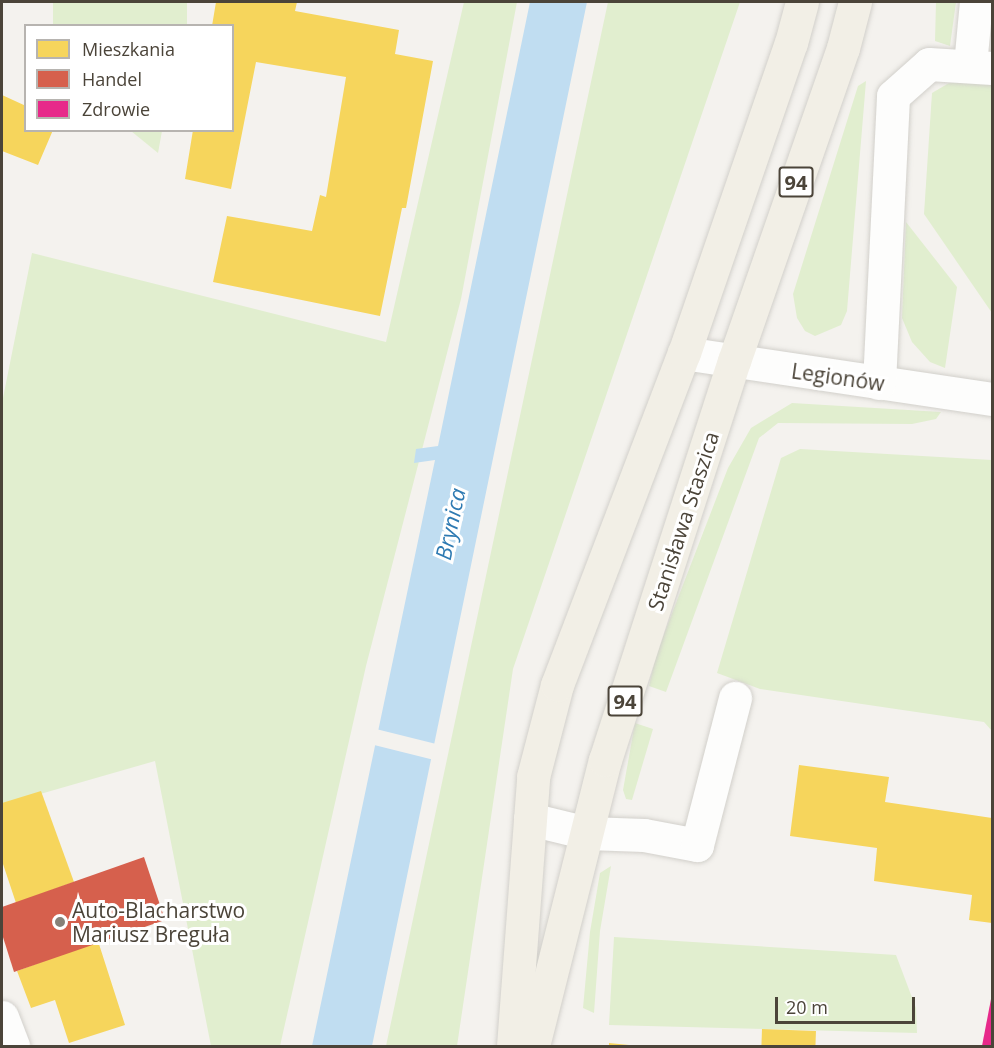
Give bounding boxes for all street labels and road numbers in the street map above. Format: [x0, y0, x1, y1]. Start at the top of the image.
road number: 94 [778, 165, 814, 199]
street label: Legionów [790, 358, 886, 396]
street label: Stanisława Staszica [642, 428, 724, 614]
road number: 94 [607, 684, 643, 718]

